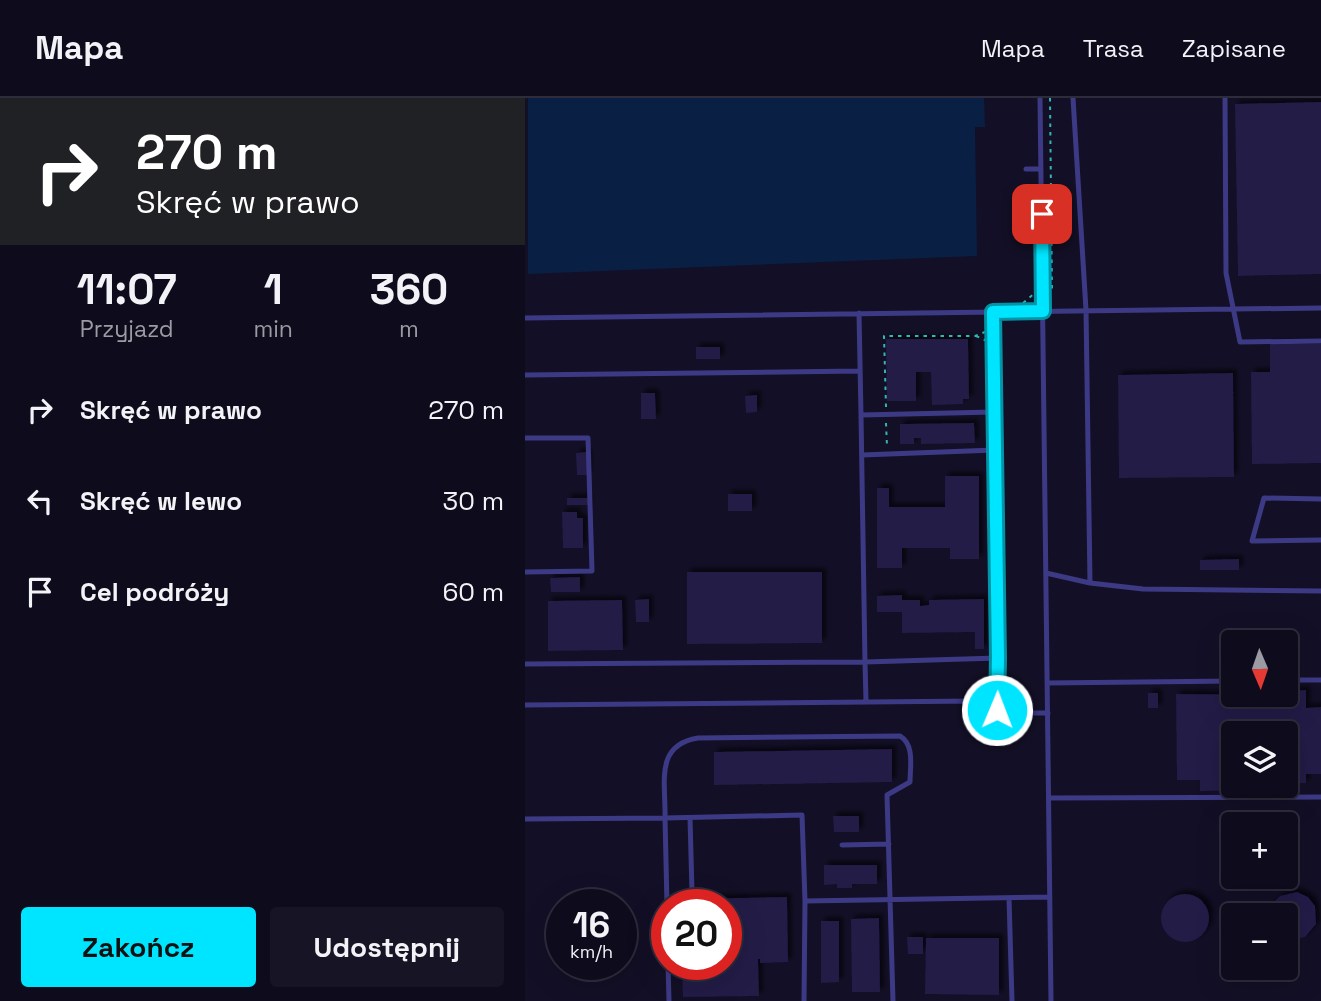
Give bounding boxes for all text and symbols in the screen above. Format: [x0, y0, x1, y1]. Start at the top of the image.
text: Mapa [35, 27, 123, 69]
text: Mapa [981, 33, 1045, 64]
text: Trasa [1083, 33, 1144, 64]
text: Zapisane [1182, 33, 1286, 64]
text: 270 m [136, 121, 278, 183]
icon: right [21, 126, 112, 217]
text: Skręć w prawo [136, 182, 360, 222]
pin [1012, 184, 1072, 244]
icon: arrive [1023, 195, 1061, 233]
text: 11:07 [77, 263, 177, 316]
text: 1 [264, 263, 283, 316]
text: 360 [370, 263, 448, 316]
text: Przyjazd [80, 314, 174, 344]
text: min [253, 314, 293, 344]
text: m [399, 314, 419, 344]
icon: right [21, 391, 59, 429]
text: Skręć w prawo [80, 393, 262, 427]
text: 270 m [428, 393, 504, 427]
icon: left [21, 482, 59, 520]
text: Skręć w lewo [80, 484, 242, 518]
text: 30 m [443, 484, 504, 518]
icon: arrive [21, 573, 59, 611]
text: Cel podróży [80, 575, 229, 609]
text: 60 m [442, 575, 504, 609]
north arrow [1221, 630, 1299, 707]
map controls [1221, 630, 1298, 980]
position arrow [960, 673, 1034, 747]
button: layers [1221, 721, 1298, 798]
button: + [1221, 812, 1298, 889]
speed limit sign: 20 [651, 889, 742, 980]
text: 16 [573, 903, 610, 947]
button: − [1221, 903, 1298, 980]
button: Zakończ [21, 907, 256, 987]
button: Udostępnij [270, 907, 504, 987]
text: km/h [570, 940, 613, 963]

